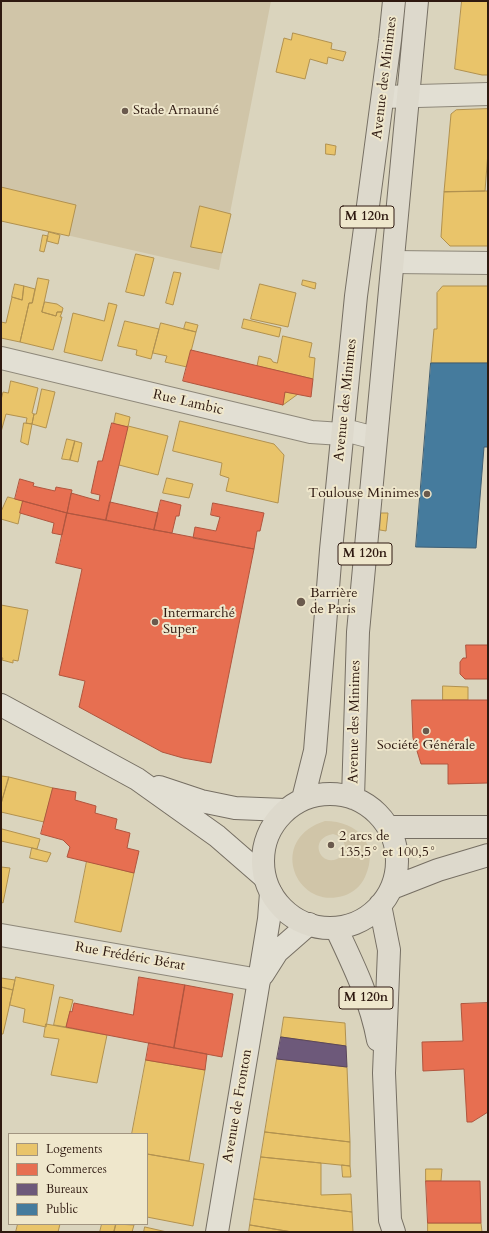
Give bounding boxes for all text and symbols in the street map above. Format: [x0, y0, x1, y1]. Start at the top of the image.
street label: Avenue des Minimes [369, 16, 401, 140]
place label: Stade Arnauné [133, 103, 219, 119]
marker: Stade Arnauné [120, 106, 130, 116]
road number: M 120n [340, 206, 394, 228]
street label: Avenue des Minimes [331, 338, 361, 462]
street label: Rue Lambic [151, 387, 225, 419]
place label: Toulouse Minimes [308, 486, 419, 502]
marker: Toulouse Minimes [422, 489, 432, 499]
road number: M 120n [338, 543, 392, 565]
place label: Barrière de Paris [310, 586, 358, 618]
marker: Barrière de Paris [295, 596, 307, 608]
place label: Intermarché Super [163, 606, 235, 638]
marker: Intermarché Super [150, 617, 160, 627]
street label: Avenue des Minimes [346, 660, 364, 784]
marker: Société Générale [421, 726, 431, 736]
place label: Société Générale [377, 738, 475, 754]
place label: 2 arcs de 135,5° et 100,5° [339, 829, 436, 862]
marker: 2 arcs de 135,5° et 100,5° [326, 840, 336, 850]
street label: Rue Frédéric Bérat [74, 939, 186, 975]
road number: M 120n [339, 987, 393, 1009]
street label: Avenue de Fronton [220, 1048, 256, 1164]
legend [8, 1133, 148, 1225]
text: Logements [46, 1141, 102, 1157]
text: Commerces [46, 1161, 107, 1177]
text: Bureaux [46, 1181, 88, 1197]
text: Public [46, 1201, 78, 1217]

